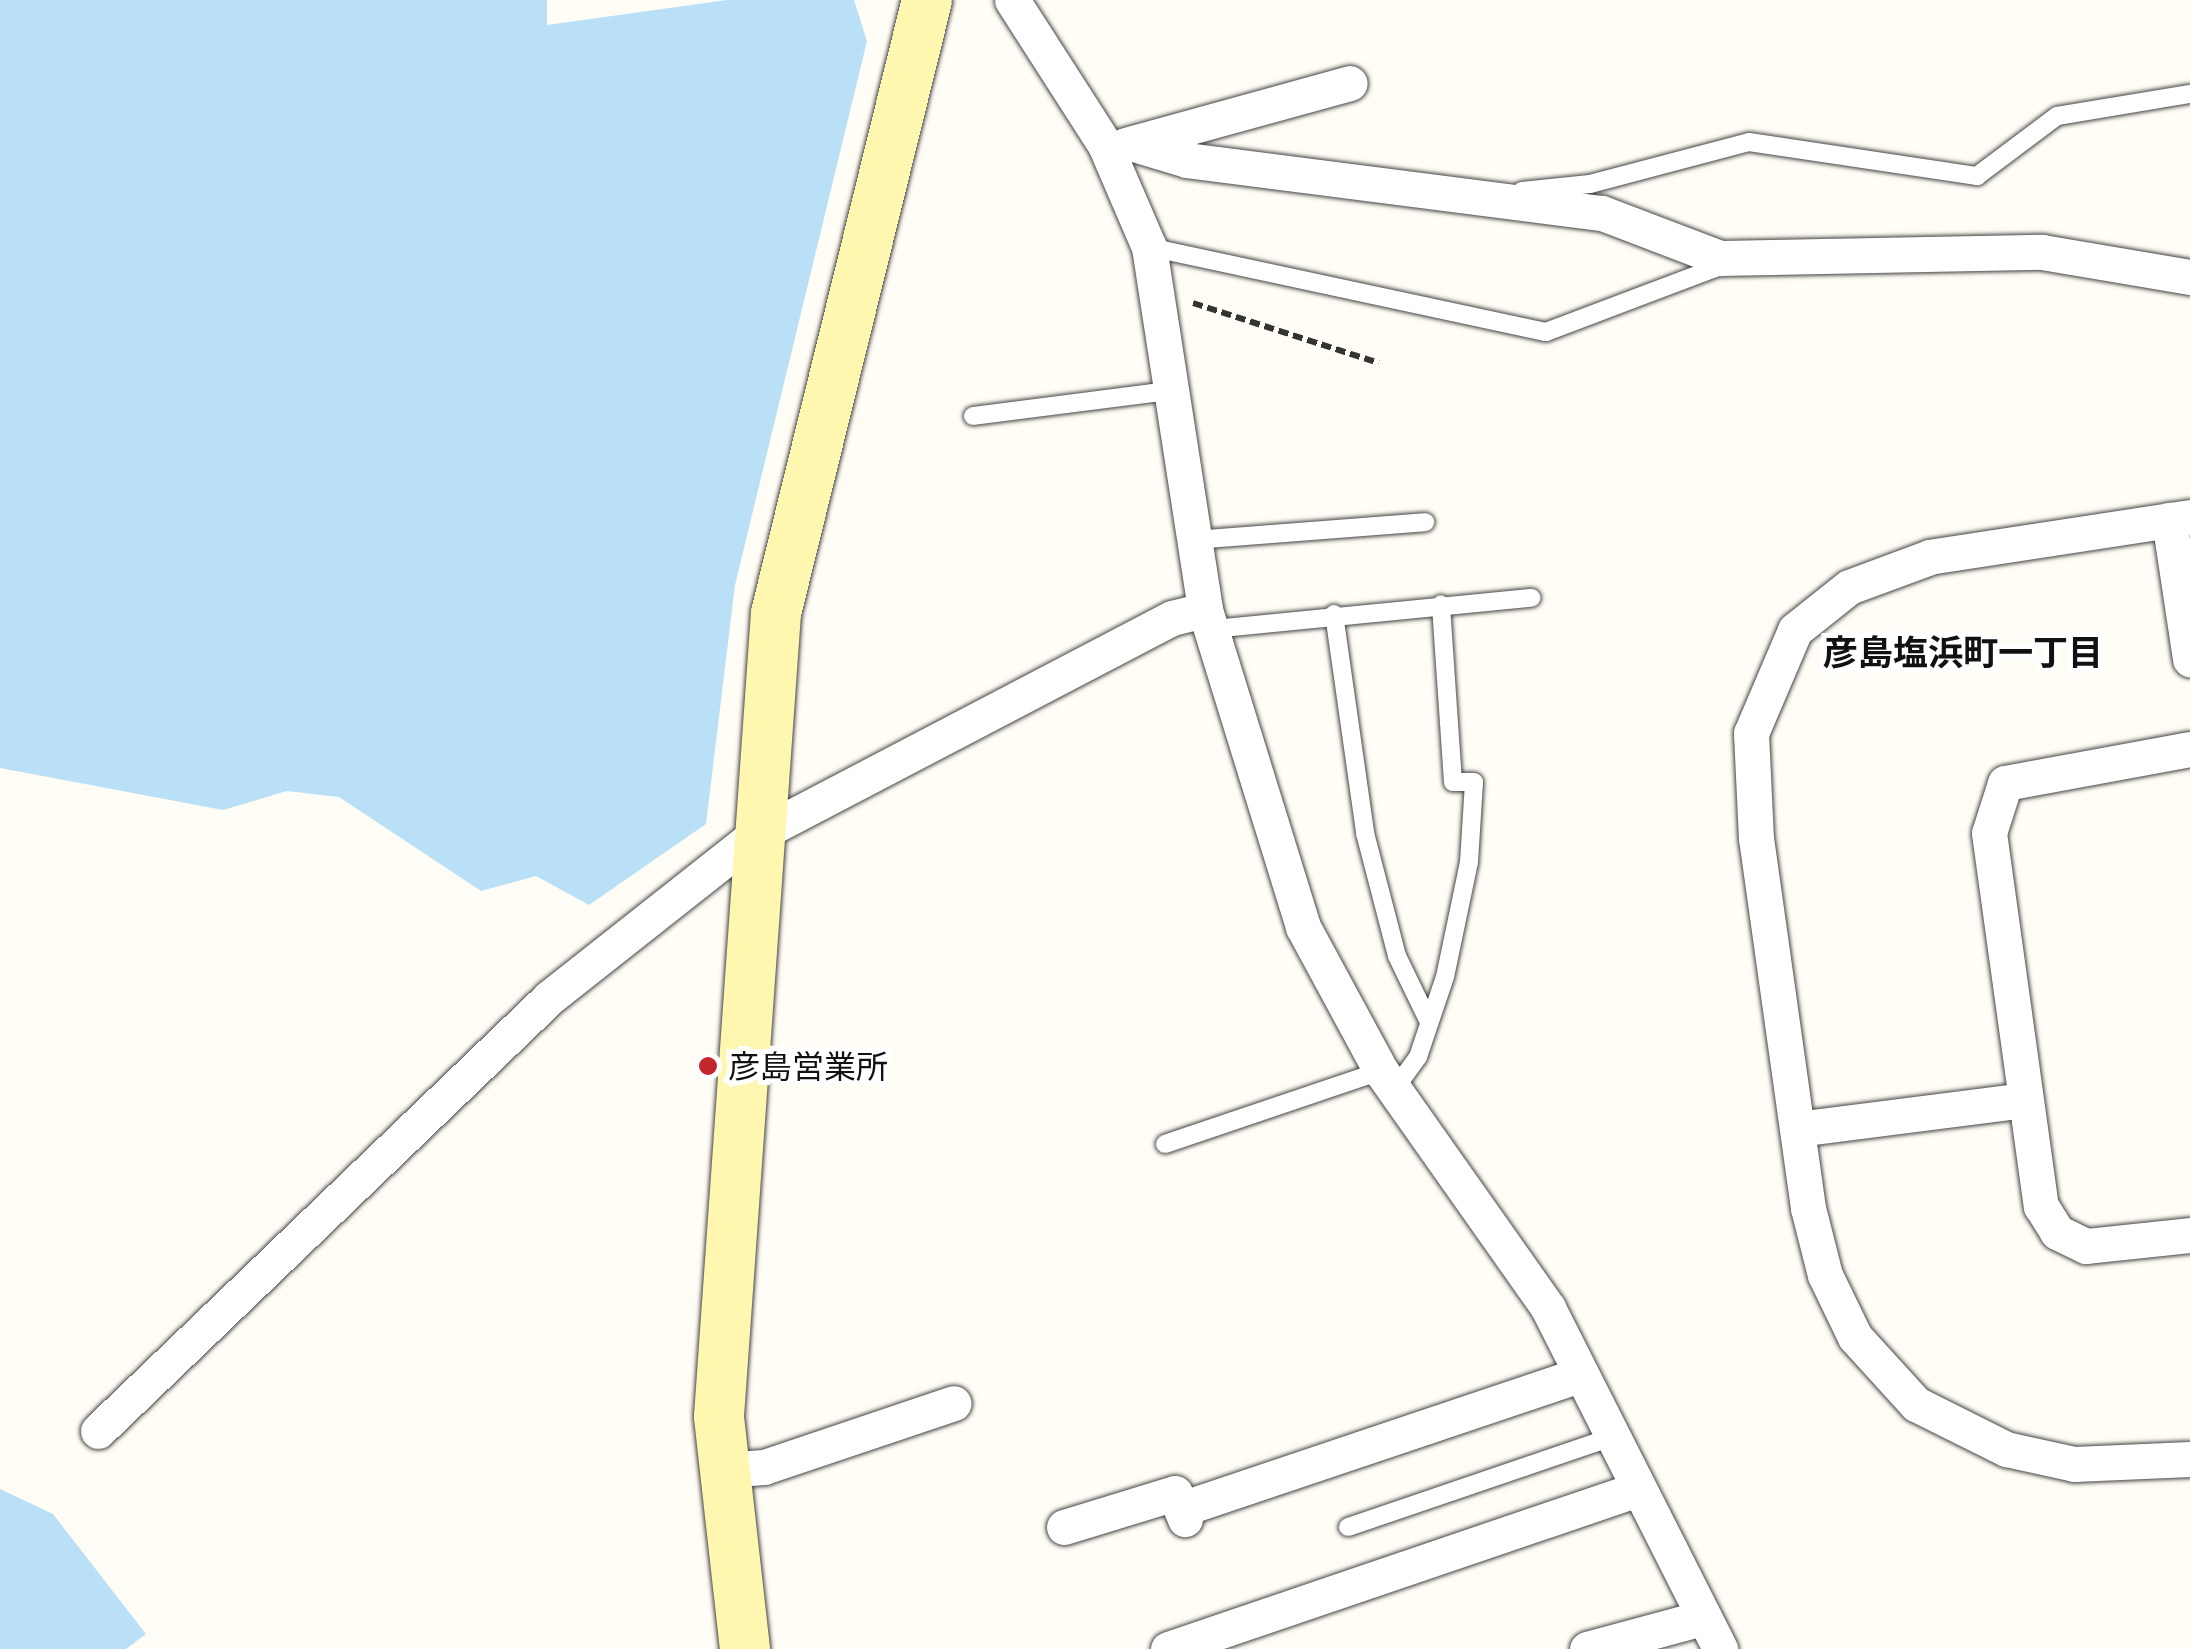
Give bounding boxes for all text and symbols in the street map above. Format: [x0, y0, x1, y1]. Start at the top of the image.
district label: 彦島塩浜町一丁目 [1823, 631, 2103, 673]
place label: 彦島営業所 [728, 1047, 888, 1085]
marker: 彦島営業所 [697, 1055, 719, 1077]

